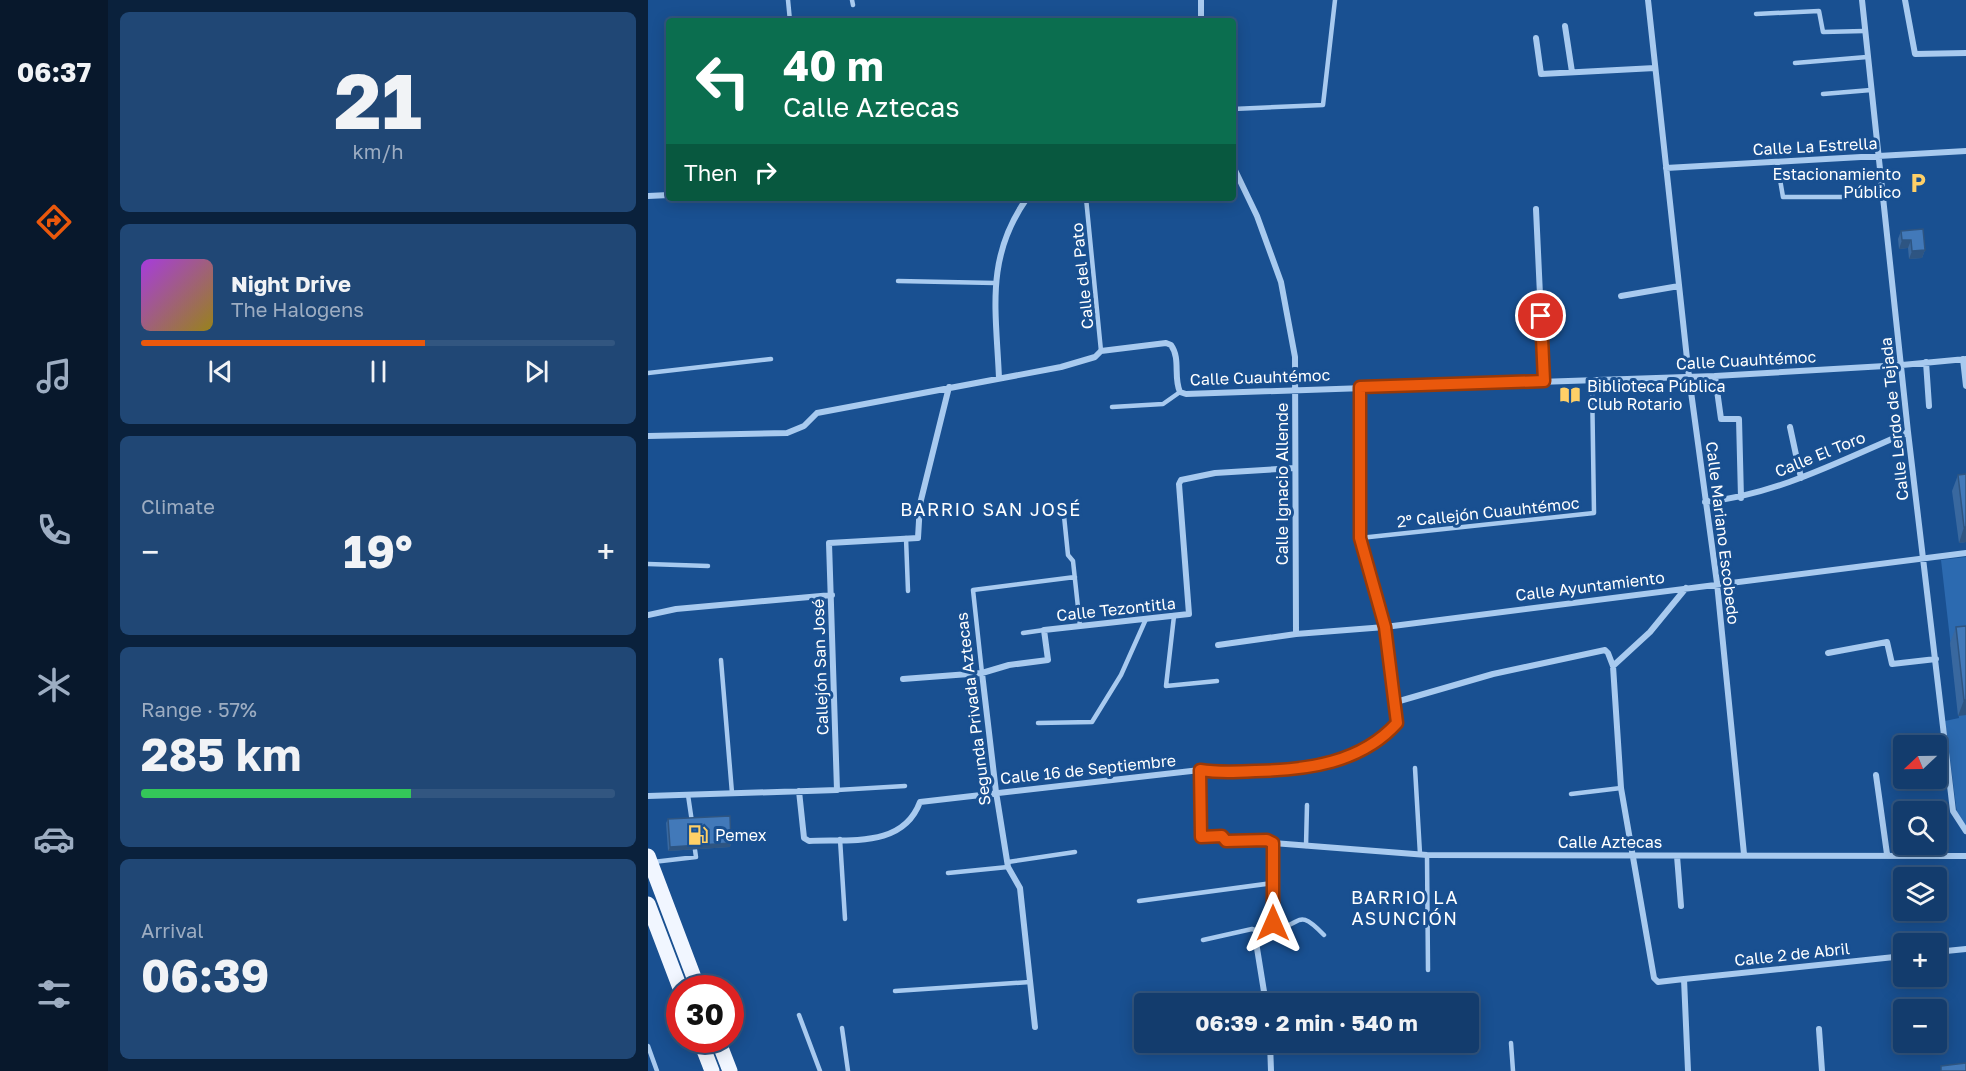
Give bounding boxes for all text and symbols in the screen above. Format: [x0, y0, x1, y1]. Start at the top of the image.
text: 40 m [783, 40, 884, 90]
icon: left [684, 42, 762, 120]
text: 21 [334, 53, 422, 146]
text: 06:37 [17, 56, 91, 88]
text: Calle Aztecas [783, 91, 959, 123]
street label: Calle La Estrella [1752, 133, 1878, 159]
text: km/h [353, 139, 403, 163]
icon: right [749, 156, 782, 189]
text: Then [684, 159, 737, 186]
place label: Estacionamiento Público [1772, 164, 1901, 202]
parking icon: Estacionamiento Público [1906, 171, 1930, 195]
icon: directions [33, 201, 75, 243]
street label: Calle del Pato [1066, 222, 1098, 330]
text: Night Drive [231, 270, 351, 297]
pin [1515, 290, 1566, 341]
text: The Halogens [231, 297, 364, 321]
icon: arrive [1524, 299, 1557, 332]
street label: Calle Lerdo de Tejada [1875, 336, 1913, 502]
street label: Calle Cuauhtémoc [1675, 346, 1817, 374]
icon: music [33, 355, 75, 397]
icon: previous [204, 355, 237, 388]
icon: pause [362, 355, 395, 388]
icon: next [520, 355, 553, 388]
street label: Calle Cuauhtémoc [1189, 365, 1331, 389]
place label: Biblioteca Pública Club Rotario [1587, 376, 1725, 414]
library icon: Biblioteca Pública Club Rotario [1558, 383, 1582, 407]
street label: Calle Ignacio Allende [1272, 403, 1292, 565]
street label: Calle El Toro [1772, 427, 1868, 481]
street label: Calle Mariano Escobedo [1702, 440, 1744, 626]
street label: 2º Callejón Cuauhtémoc [1396, 492, 1581, 532]
text: Climate [141, 494, 215, 518]
district label: BARRIO SAN JOSÉ [900, 498, 1082, 520]
icon: phone [33, 509, 75, 551]
text: 19° [343, 524, 413, 578]
text: − [141, 532, 159, 571]
text: + [597, 532, 615, 571]
street label: Calle Ayuntamiento [1514, 567, 1666, 605]
street label: Calle Tezontitla [1055, 593, 1177, 625]
street label: Callejón San José [808, 599, 832, 735]
street label: Segunda Privada Aztecas [951, 611, 995, 807]
icon: climate [33, 664, 75, 706]
text: Range · 57% [141, 697, 257, 721]
text: 285 km [141, 727, 301, 781]
north arrow [1893, 735, 1947, 789]
map controls [1893, 735, 1947, 1053]
street label: Calle 16 de Septiembre [999, 750, 1177, 788]
button: search [1893, 801, 1947, 855]
icon: car [33, 818, 75, 860]
fuel station icon: Pemex [686, 823, 710, 847]
place label: Pemex [715, 825, 767, 845]
street label: Calle Aztecas [1558, 832, 1662, 852]
button: layers [1893, 867, 1947, 921]
district label: BARRIO LA ASUNCIÓN [1351, 886, 1459, 929]
position arrow [1241, 891, 1305, 955]
text: Arrival [141, 918, 204, 942]
button: + [1893, 933, 1947, 987]
street label: Calle 2 de Abril [1733, 938, 1851, 970]
text: 06:39 [141, 948, 269, 1002]
icon: filters [33, 973, 75, 1015]
speed limit sign: 30 [666, 975, 744, 1053]
button: − [1893, 999, 1947, 1053]
text: 06:39 · 2 min · 540 m [1195, 1009, 1418, 1036]

